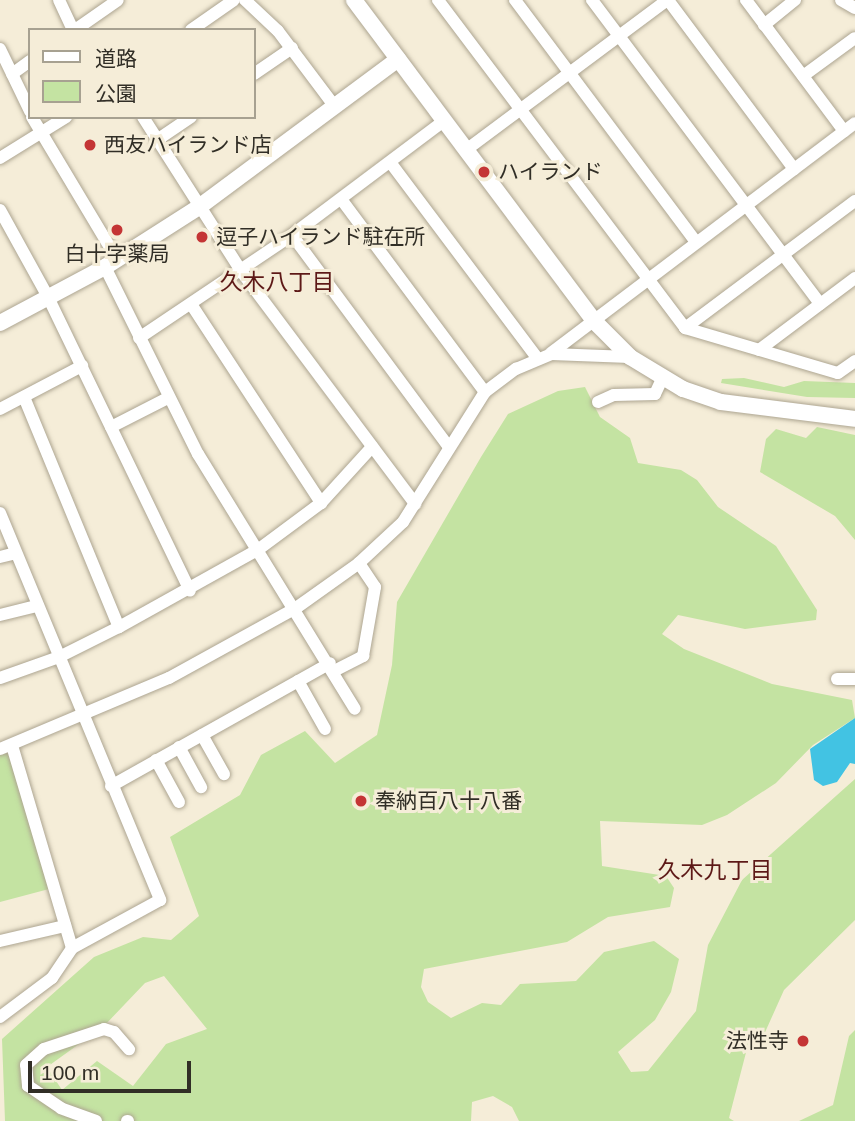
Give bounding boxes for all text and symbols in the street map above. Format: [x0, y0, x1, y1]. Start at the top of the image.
legend [28, 28, 256, 119]
text: 道路 [95, 47, 137, 70]
text: 公園 [95, 82, 137, 105]
place label: 西友ハイランド店 [104, 132, 272, 158]
marker: 西友ハイランド店 [82, 137, 98, 153]
place label: ハイランド [498, 159, 603, 185]
marker: ハイランド [476, 164, 492, 180]
marker: 白十字薬局 [109, 222, 125, 238]
place label: 逗子ハイランド駐在所 [216, 224, 426, 250]
marker: 逗子ハイランド駐在所 [194, 229, 210, 245]
place label: 白十字薬局 [65, 241, 169, 267]
district label: 久木八丁目 [220, 268, 334, 296]
place label: 奉納百八十八番 [375, 788, 522, 814]
marker: 奉納百八十八番 [353, 793, 369, 809]
district label: 久木九丁目 [658, 856, 772, 884]
place label: 法性寺 [726, 1028, 789, 1054]
marker: 法性寺 [795, 1033, 811, 1049]
scale bar [32, 1048, 194, 1092]
text: 100 m [41, 1061, 99, 1084]

